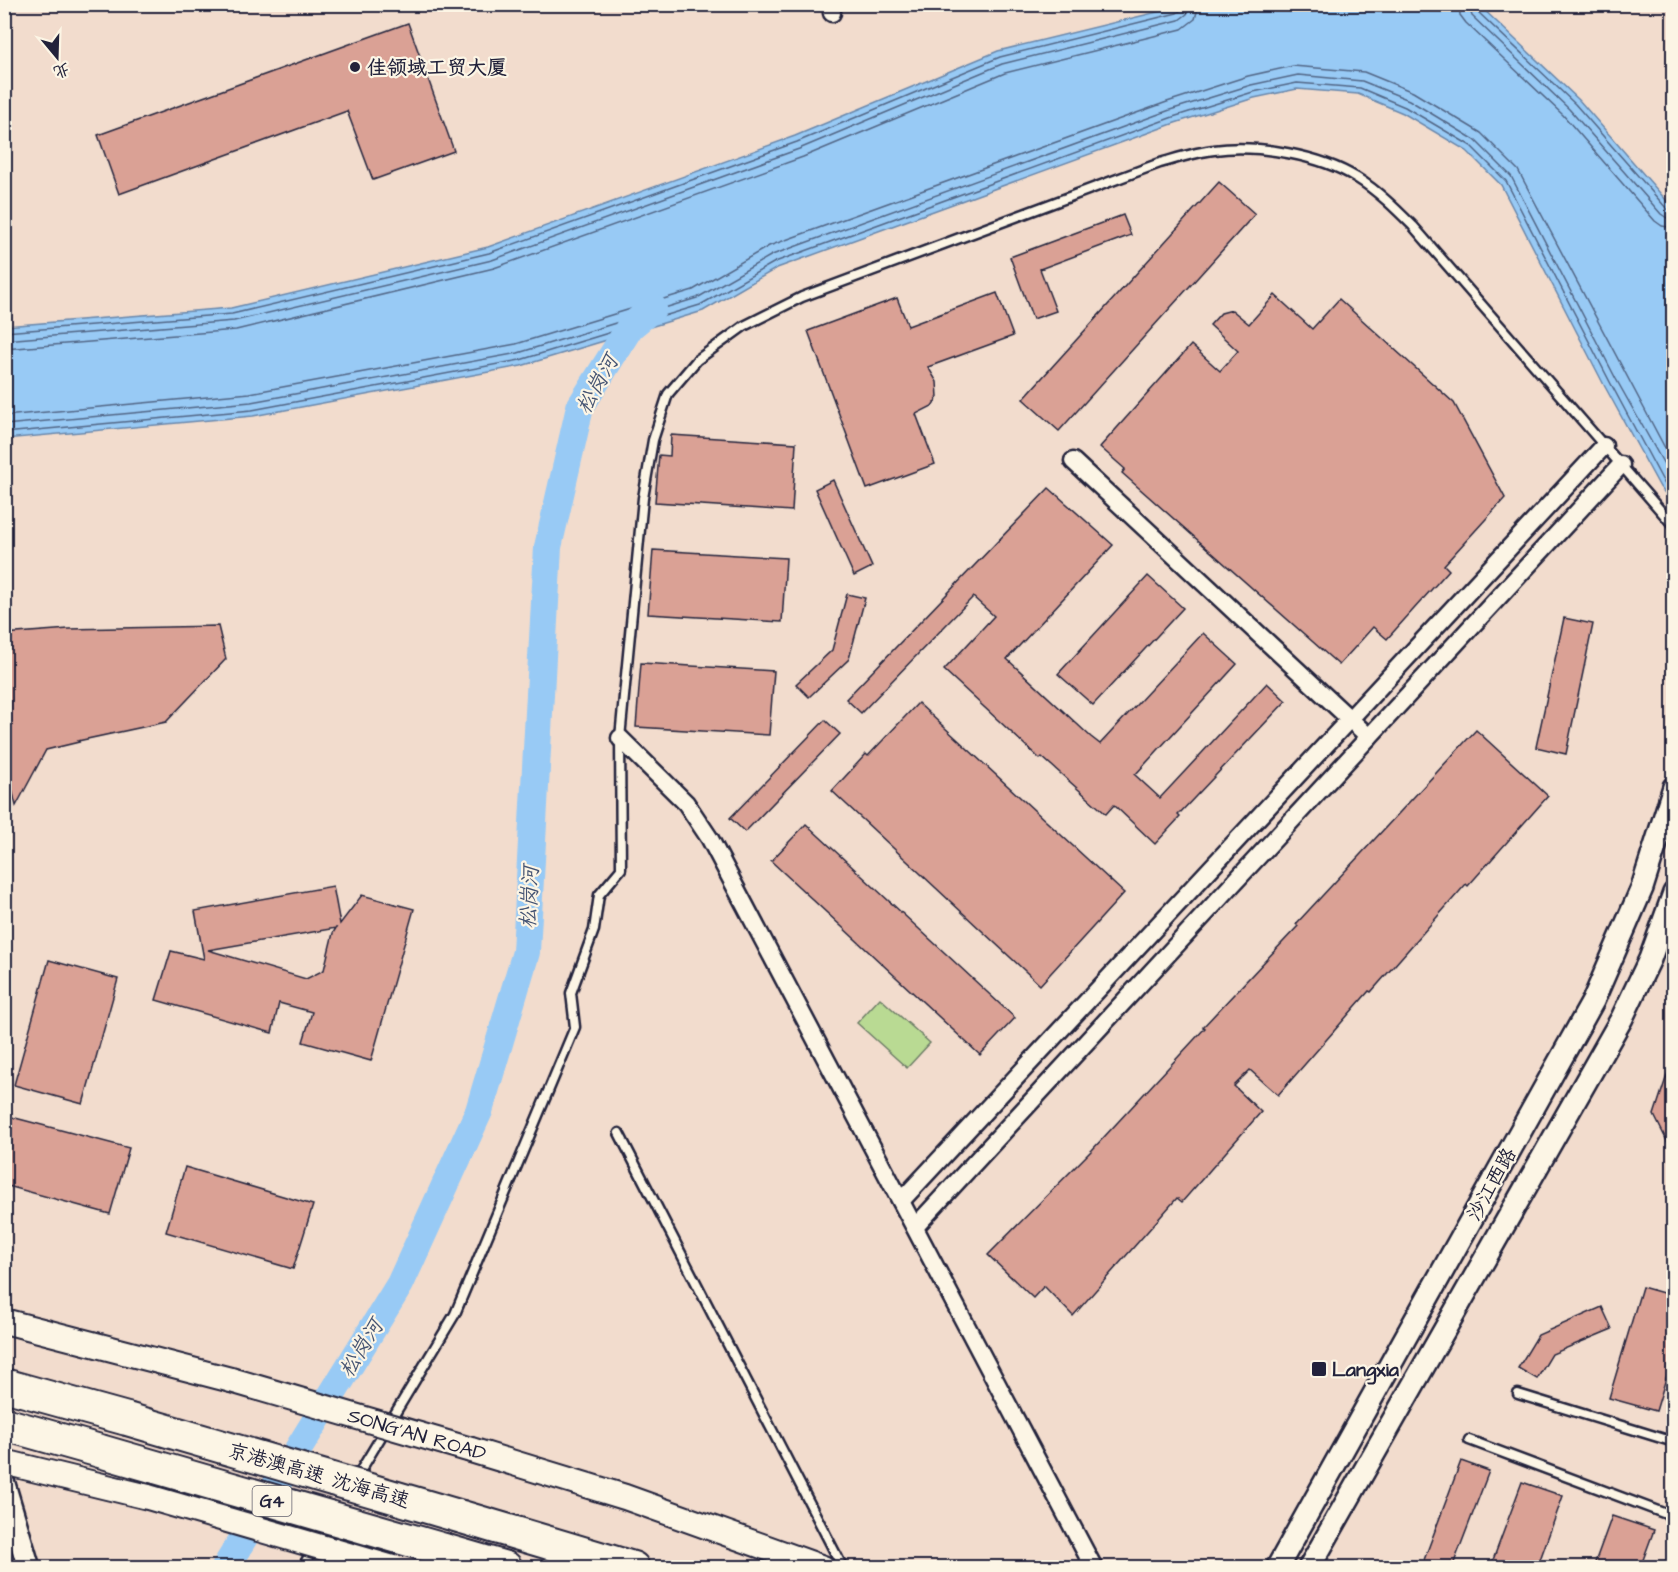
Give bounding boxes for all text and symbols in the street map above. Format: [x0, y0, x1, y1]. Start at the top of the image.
north arrow [27, 27, 87, 87]
place label: 佳领域工贸大厦 [367, 54, 507, 82]
text: 北 [50, 57, 73, 83]
marker: 佳领域工贸大厦 [348, 60, 362, 74]
water label: 松岗河 [569, 347, 627, 419]
water label: 松岗河 [513, 862, 546, 929]
street label: 沙江西路 [1460, 1142, 1524, 1226]
water label: 松岗河 [332, 1311, 392, 1383]
place label: Langxia [1332, 1356, 1400, 1385]
marker: Langxia [1310, 1360, 1328, 1378]
street label: SONG'AN ROAD [344, 1402, 489, 1468]
street label: 京港澳高速 沈海高速 [224, 1437, 413, 1515]
road number: G4 [252, 1486, 292, 1516]

